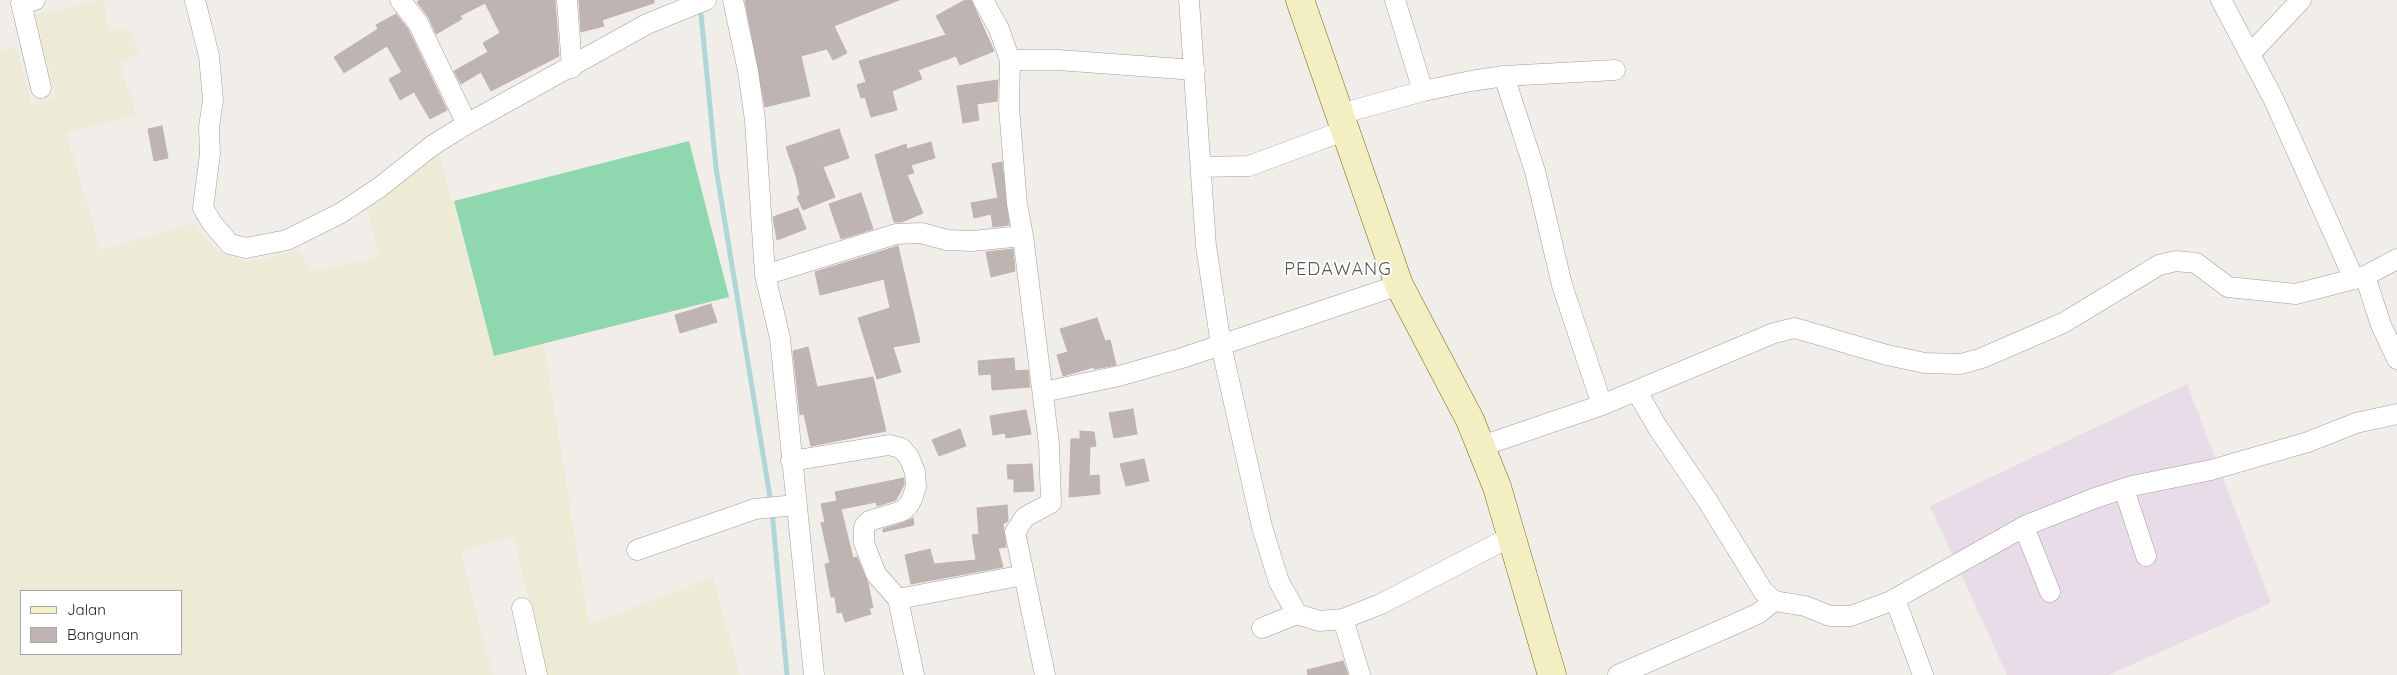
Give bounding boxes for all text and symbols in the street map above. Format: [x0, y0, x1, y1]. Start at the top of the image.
district label: PEDAWANG [1283, 259, 1393, 281]
legend [20, 590, 182, 655]
text: Jalan [67, 600, 106, 619]
text: Bangunan [67, 625, 139, 644]

